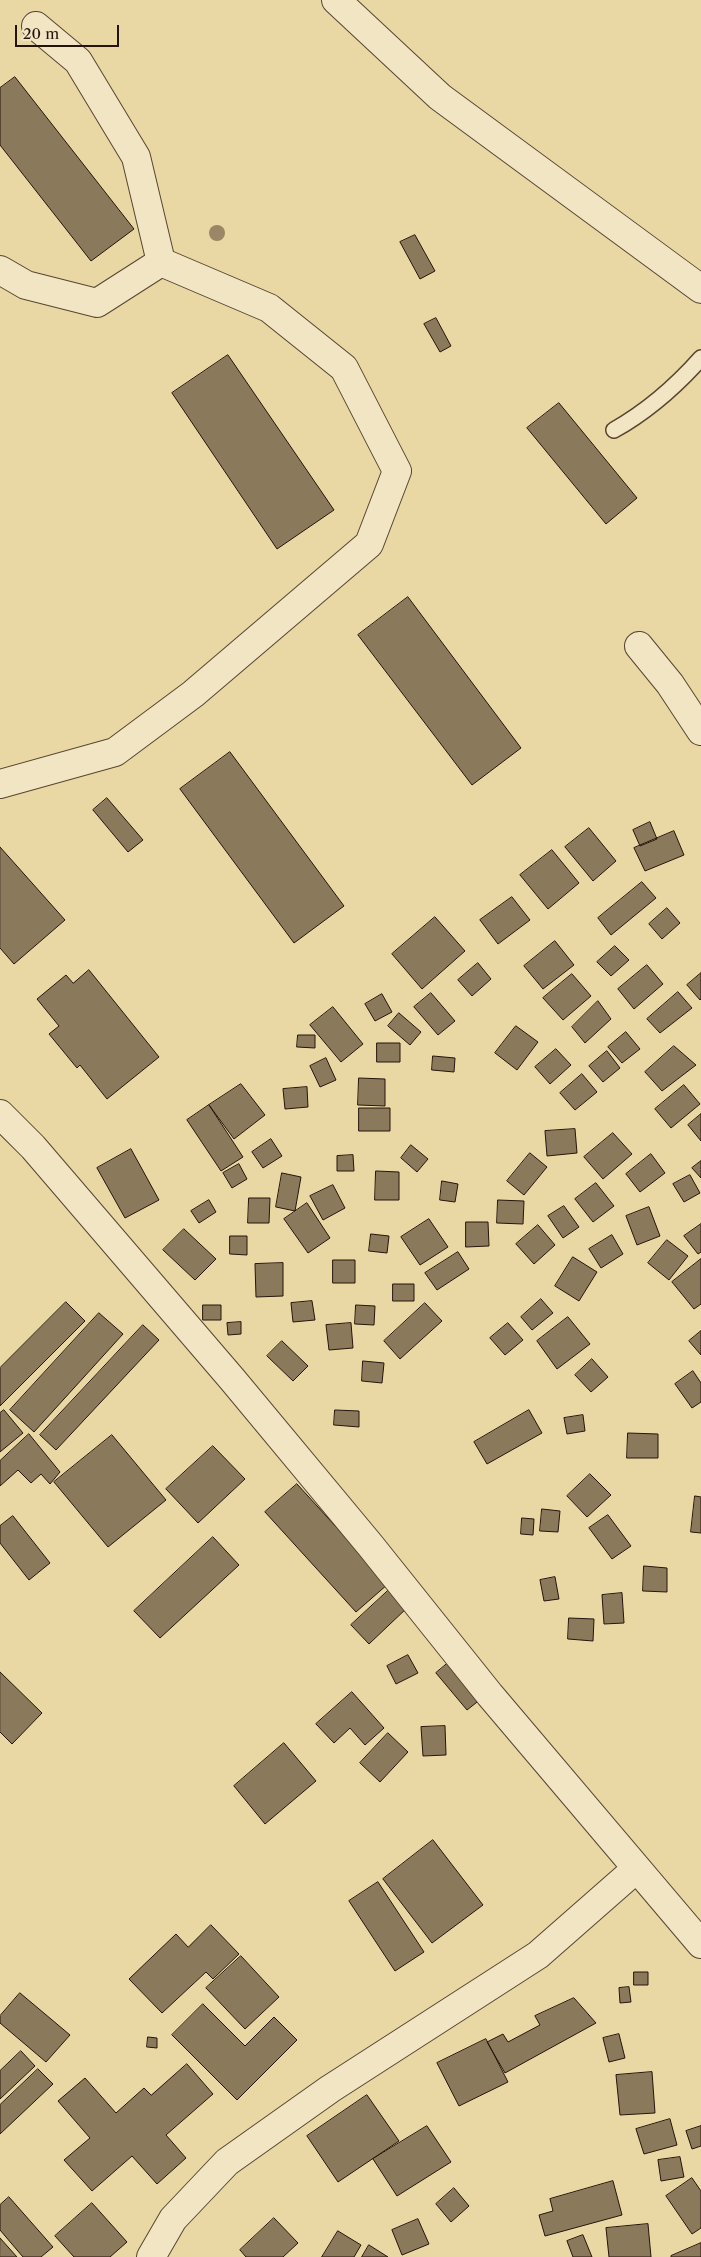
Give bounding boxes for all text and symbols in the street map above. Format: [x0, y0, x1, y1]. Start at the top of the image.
scale bar [18, 15, 121, 47]
text: 20 m [23, 24, 59, 43]

